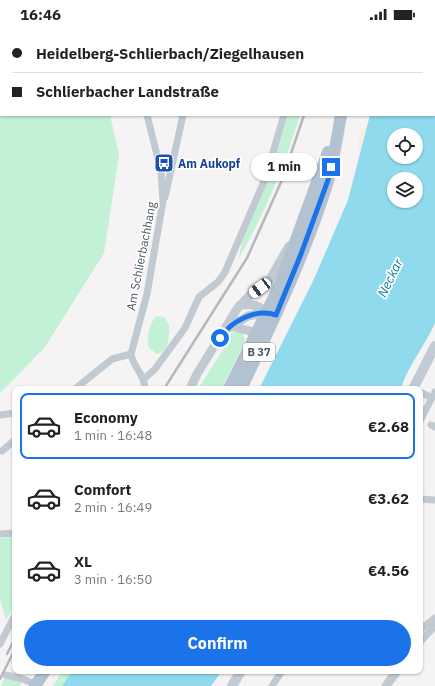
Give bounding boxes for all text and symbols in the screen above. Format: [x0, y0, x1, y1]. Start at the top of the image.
text: 16:46 [20, 5, 61, 24]
text: Heidelberg-Schlierbach/Ziegelhausen [36, 44, 304, 63]
text: Schlierbacher Landstraße [36, 82, 219, 101]
map controls [387, 128, 423, 208]
button: locate [387, 128, 423, 164]
bus stop icon: Am Aukopf [153, 152, 175, 174]
callout: 1 min [251, 153, 317, 181]
place label: Am Aukopf [178, 156, 241, 171]
text: 1 min [267, 158, 301, 175]
route end [322, 158, 340, 176]
button: layers [387, 172, 423, 208]
street label: Am Schlierbachhang [123, 200, 159, 312]
water label: Neckar [373, 255, 407, 300]
car [247, 276, 273, 300]
route start [211, 329, 229, 347]
road number: B 37 [243, 343, 275, 361]
icon: car [26, 408, 62, 444]
text: Economy [74, 408, 138, 427]
text: €2.68 [368, 417, 409, 436]
text: 1 min · 16:48 [74, 427, 152, 444]
icon: car [26, 480, 62, 516]
text: Comfort [74, 480, 131, 499]
text: €3.62 [368, 489, 409, 508]
text: 2 min · 16:49 [74, 499, 152, 516]
icon: car [26, 552, 62, 588]
text: XL [74, 552, 92, 571]
text: €4.56 [368, 561, 409, 580]
text: 3 min · 16:50 [74, 571, 152, 588]
button: Confirm [24, 620, 411, 666]

